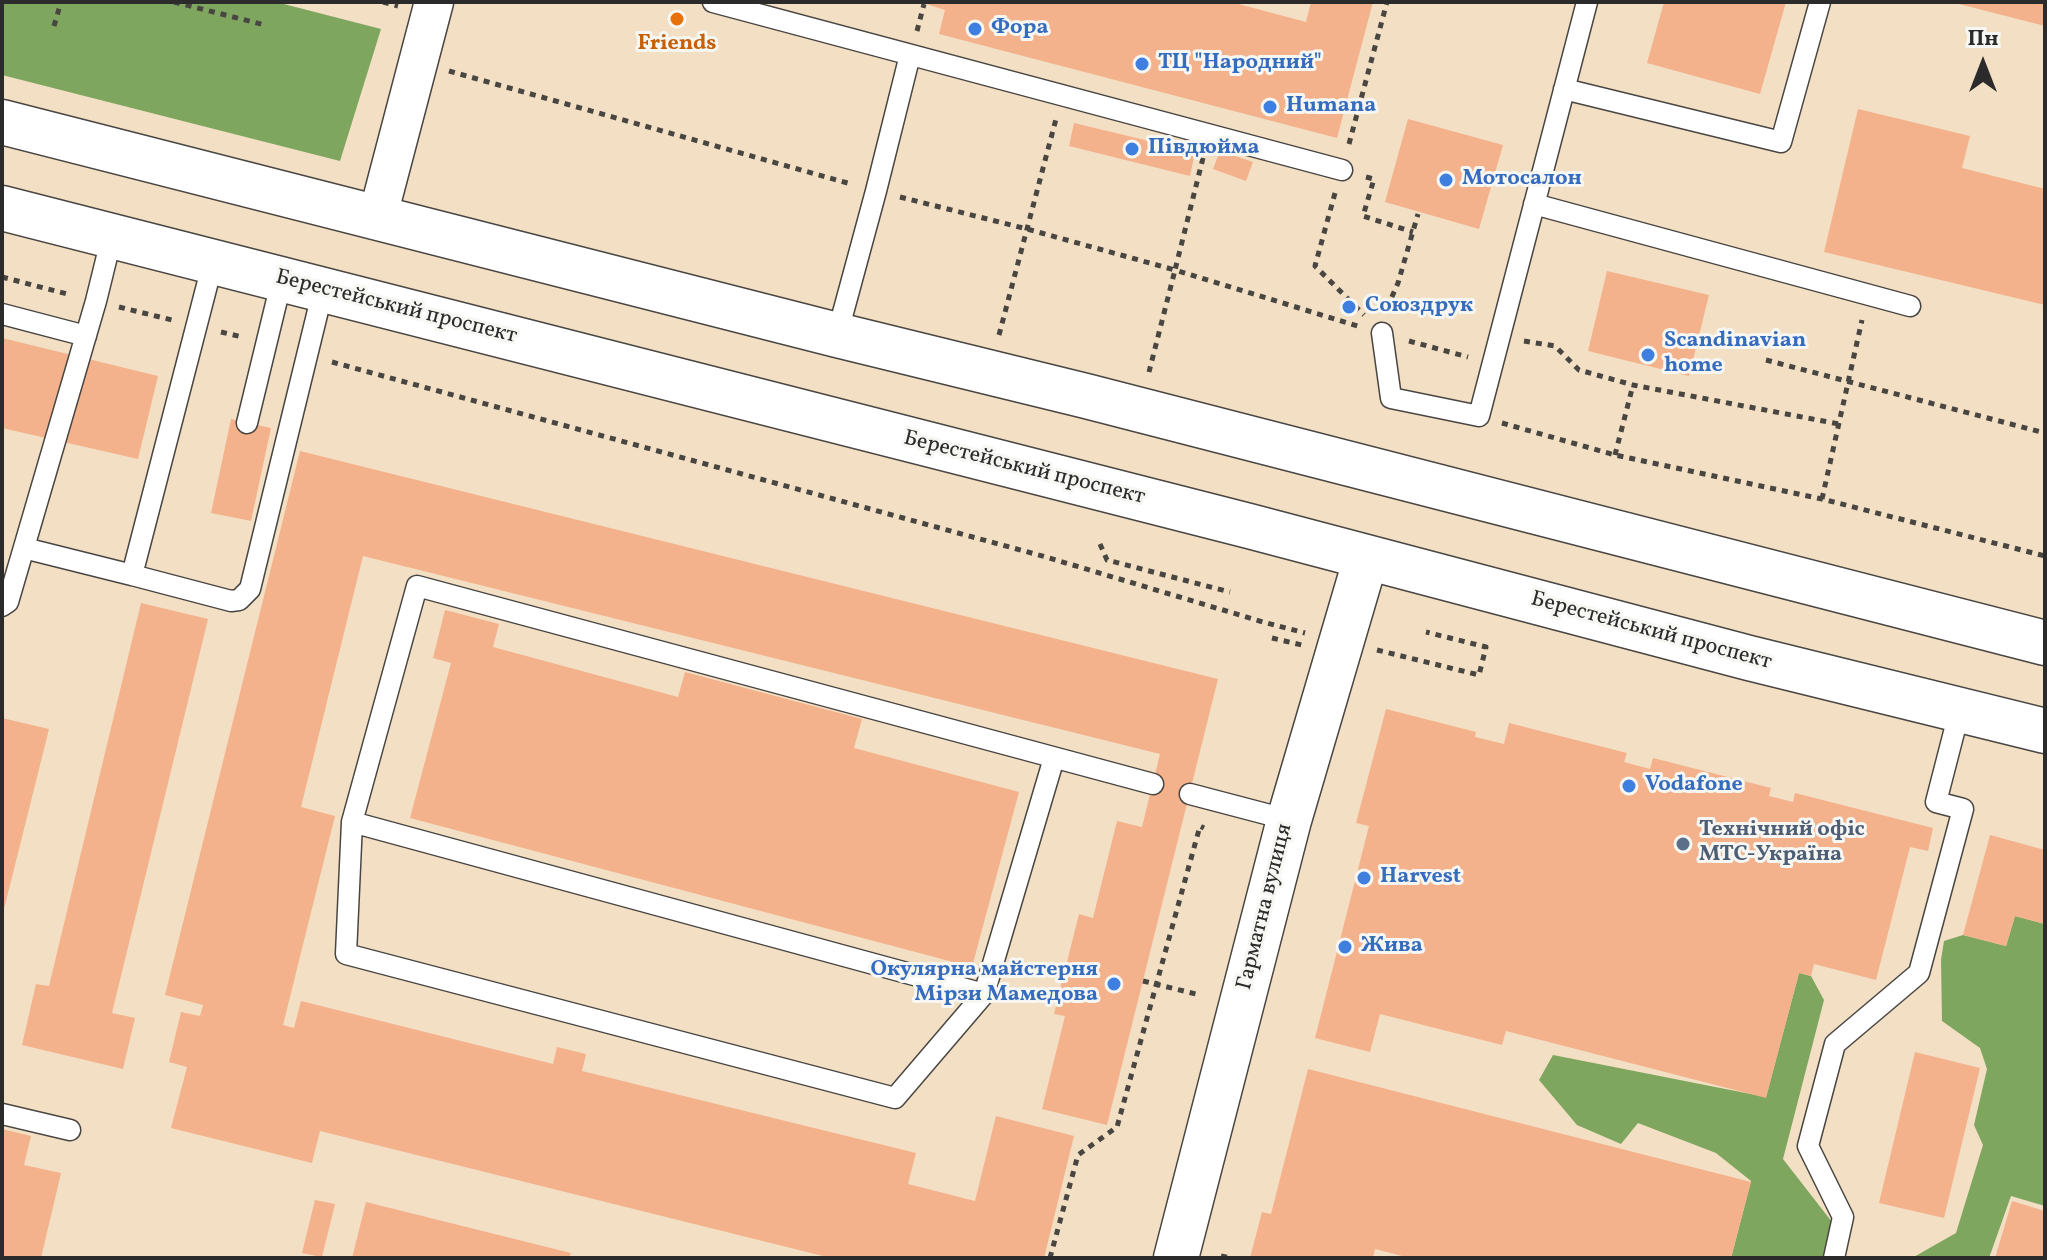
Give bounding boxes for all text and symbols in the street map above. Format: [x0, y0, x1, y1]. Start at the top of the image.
marker: Friends [668, 10, 686, 28]
place label: Фора [991, 16, 1048, 42]
marker: Фора [966, 20, 984, 38]
north arrow [1943, 24, 2023, 104]
text: Пн [1967, 24, 1999, 55]
place label: Friends [638, 32, 716, 58]
place label: ТЦ "Народний" [1158, 51, 1322, 77]
marker: ТЦ "Народний" [1133, 55, 1151, 73]
place label: Humana [1286, 94, 1376, 120]
marker: Humana [1261, 98, 1279, 116]
place label: Півдюйма [1148, 136, 1260, 162]
marker: Півдюйма [1123, 140, 1141, 158]
place label: Мотосалон [1462, 167, 1582, 193]
marker: Мотосалон [1437, 171, 1455, 189]
street label: Берестейський проспект [272, 265, 520, 351]
place label: Союздрук [1365, 294, 1473, 320]
marker: Союздрук [1340, 298, 1358, 316]
place label: Scandinavian home [1664, 329, 1806, 380]
marker: Scandinavian home [1639, 346, 1657, 364]
street label: Берестейський проспект [900, 426, 1148, 512]
street label: Берестейський проспект [1528, 587, 1774, 677]
place label: Vodafone [1645, 773, 1743, 799]
marker: Vodafone [1620, 777, 1638, 795]
place label: Технічний офіс МТС-Україна [1699, 818, 1865, 870]
street label: Гарматна вулиця [1233, 821, 1299, 993]
marker: Технічний офіс МТС-Україна [1674, 835, 1692, 853]
place label: Harvest [1380, 865, 1461, 891]
marker: Harvest [1355, 869, 1373, 887]
place label: Жива [1361, 934, 1423, 960]
marker: Жива [1336, 938, 1354, 956]
place label: Окулярна майстерня Мірзи Мамедова [871, 958, 1098, 1010]
marker: Окулярна майстерня Мірзи Мамедова [1105, 975, 1123, 993]

